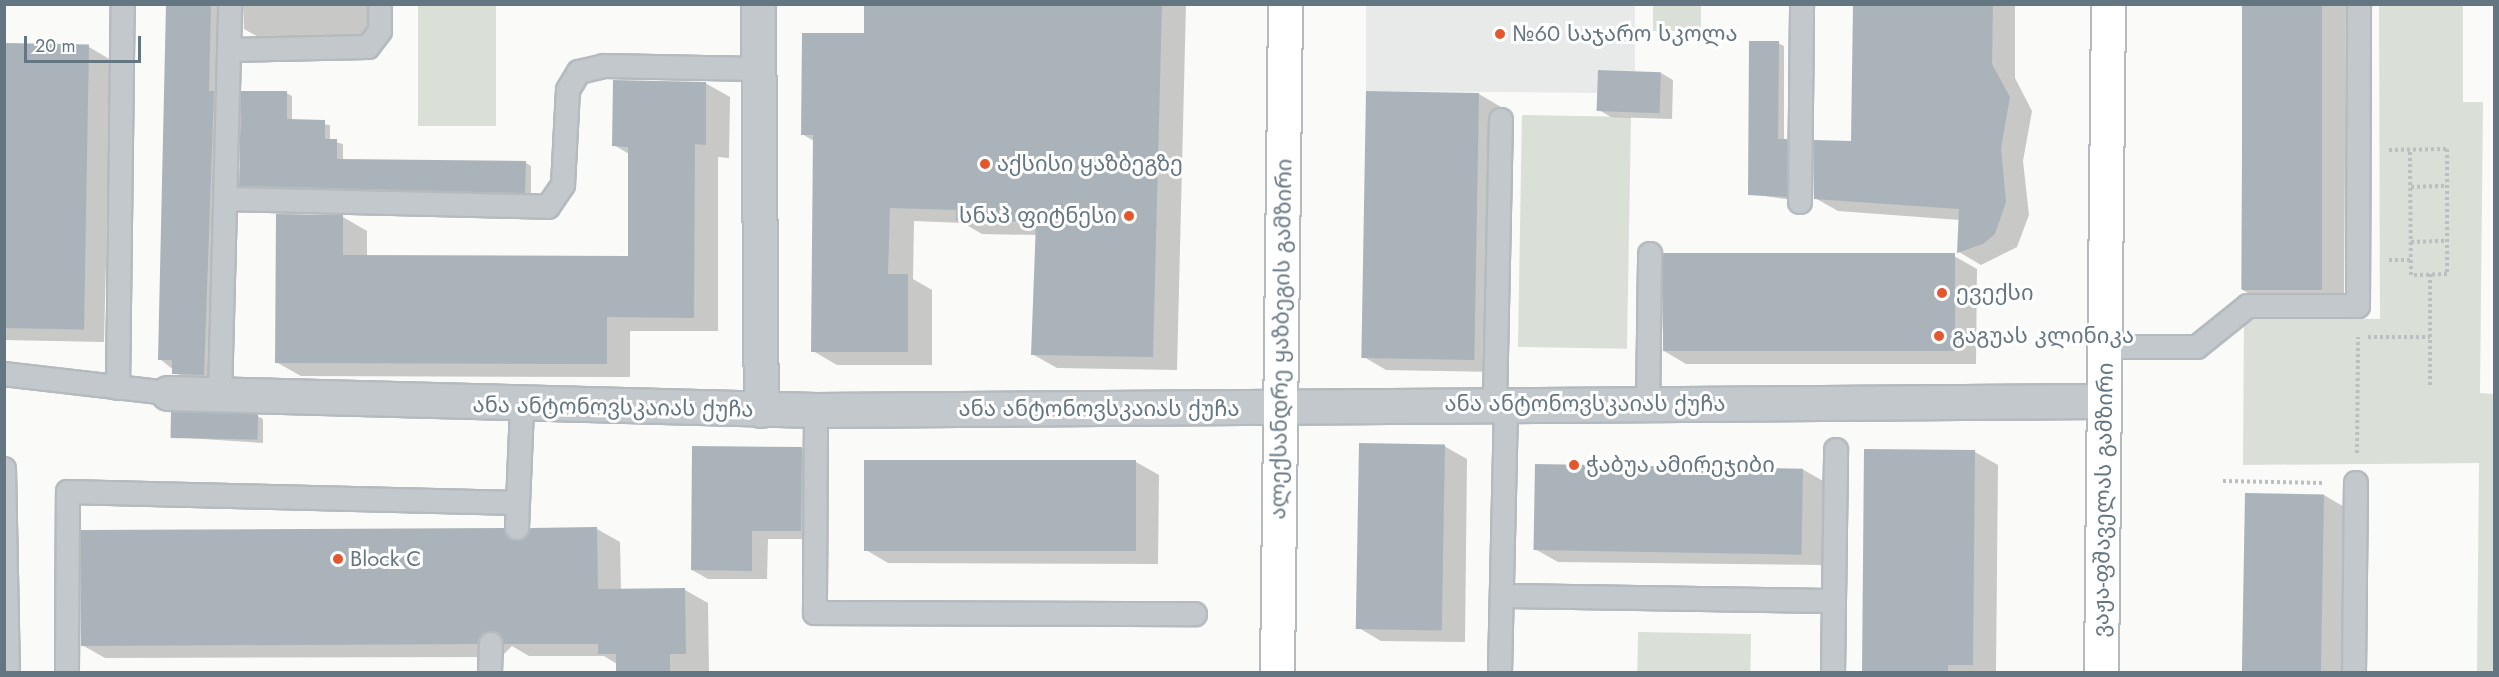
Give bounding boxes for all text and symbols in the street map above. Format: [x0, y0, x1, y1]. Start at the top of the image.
place label: №60 საჯარო სკოლა [1512, 21, 1738, 47]
scale bar [27, 24, 144, 62]
marker: №60 საჯარო სკოლა [1493, 27, 1507, 41]
text: 20 m [35, 33, 75, 59]
place label: აქსისი ყაზბეგზე [997, 151, 1183, 177]
marker: აქსისი ყაზბეგზე [978, 157, 992, 171]
street label: ალექსანდრე ყაზბეგის გამზირი [1265, 158, 1297, 520]
place label: სნაპ ფიტნესი [959, 203, 1117, 229]
marker: სნაპ ფიტნესი [1122, 209, 1136, 223]
place label: ევექსი [1956, 280, 2034, 306]
marker: ევექსი [1933, 284, 1951, 302]
place label: გაგუას კლინიკა [1952, 323, 2134, 349]
marker: გაგუას კლინიკა [1930, 327, 1948, 345]
street label: ვაჟა-ფშაველას გამზირი [2087, 362, 2119, 638]
street label: ანა ანტონოვსკაიას ქუჩა [472, 391, 754, 423]
street label: ანა ანტონოვსკაიას ქუჩა [1444, 391, 1726, 417]
street label: ანა ანტონოვსკაიას ქუჩა [958, 396, 1240, 422]
place label: ჭაბუა ამირეჯიბი [1586, 452, 1775, 478]
marker: ჭაბუა ამირეჯიბი [1567, 458, 1581, 472]
place label: Block C [350, 546, 421, 572]
marker: Block C [331, 552, 345, 566]

